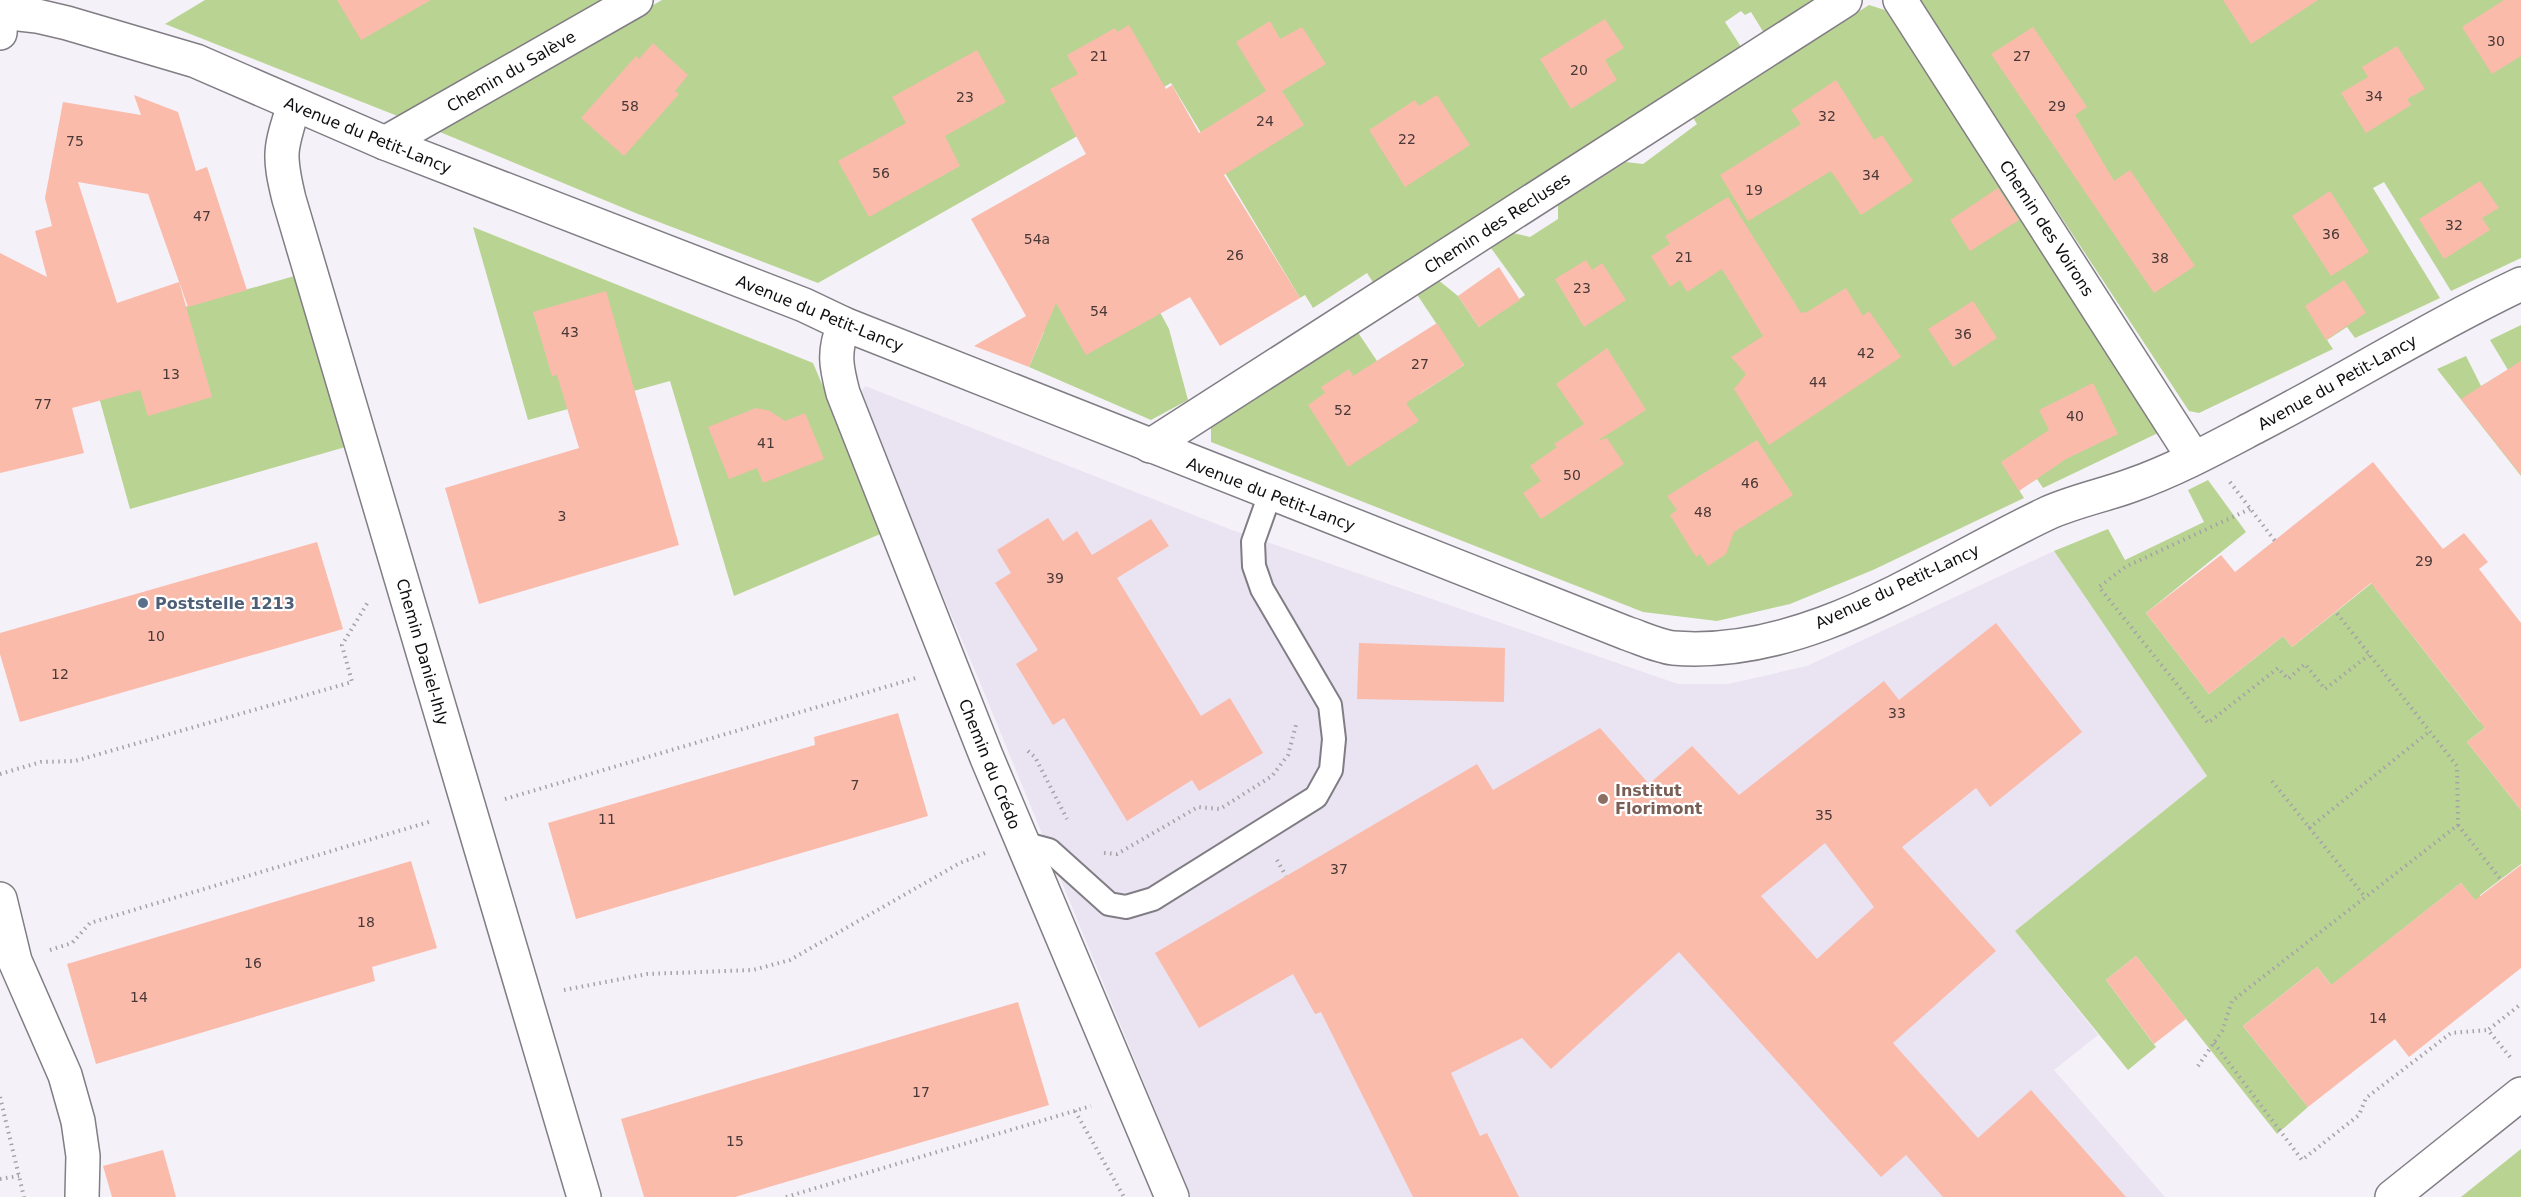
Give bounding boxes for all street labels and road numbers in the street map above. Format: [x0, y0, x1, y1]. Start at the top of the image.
street label: Chemin du Salève [444, 27, 579, 116]
street label: Avenue du Petit-Lancy [281, 93, 454, 178]
street label: Chemin des Voirons [1996, 157, 2098, 300]
street label: Chemin des Recluses [1421, 169, 1574, 278]
street label: Avenue du Petit-Lancy [733, 271, 906, 356]
street label: Avenue du Petit-Lancy [2254, 331, 2420, 434]
street label: Avenue du Petit-Lancy [1184, 454, 1358, 535]
street label: Avenue du Petit-Lancy [1812, 540, 1982, 633]
street label: Chemin Daniel-Ihly [392, 576, 453, 728]
street label: Chemin du Crédo [955, 696, 1024, 832]

